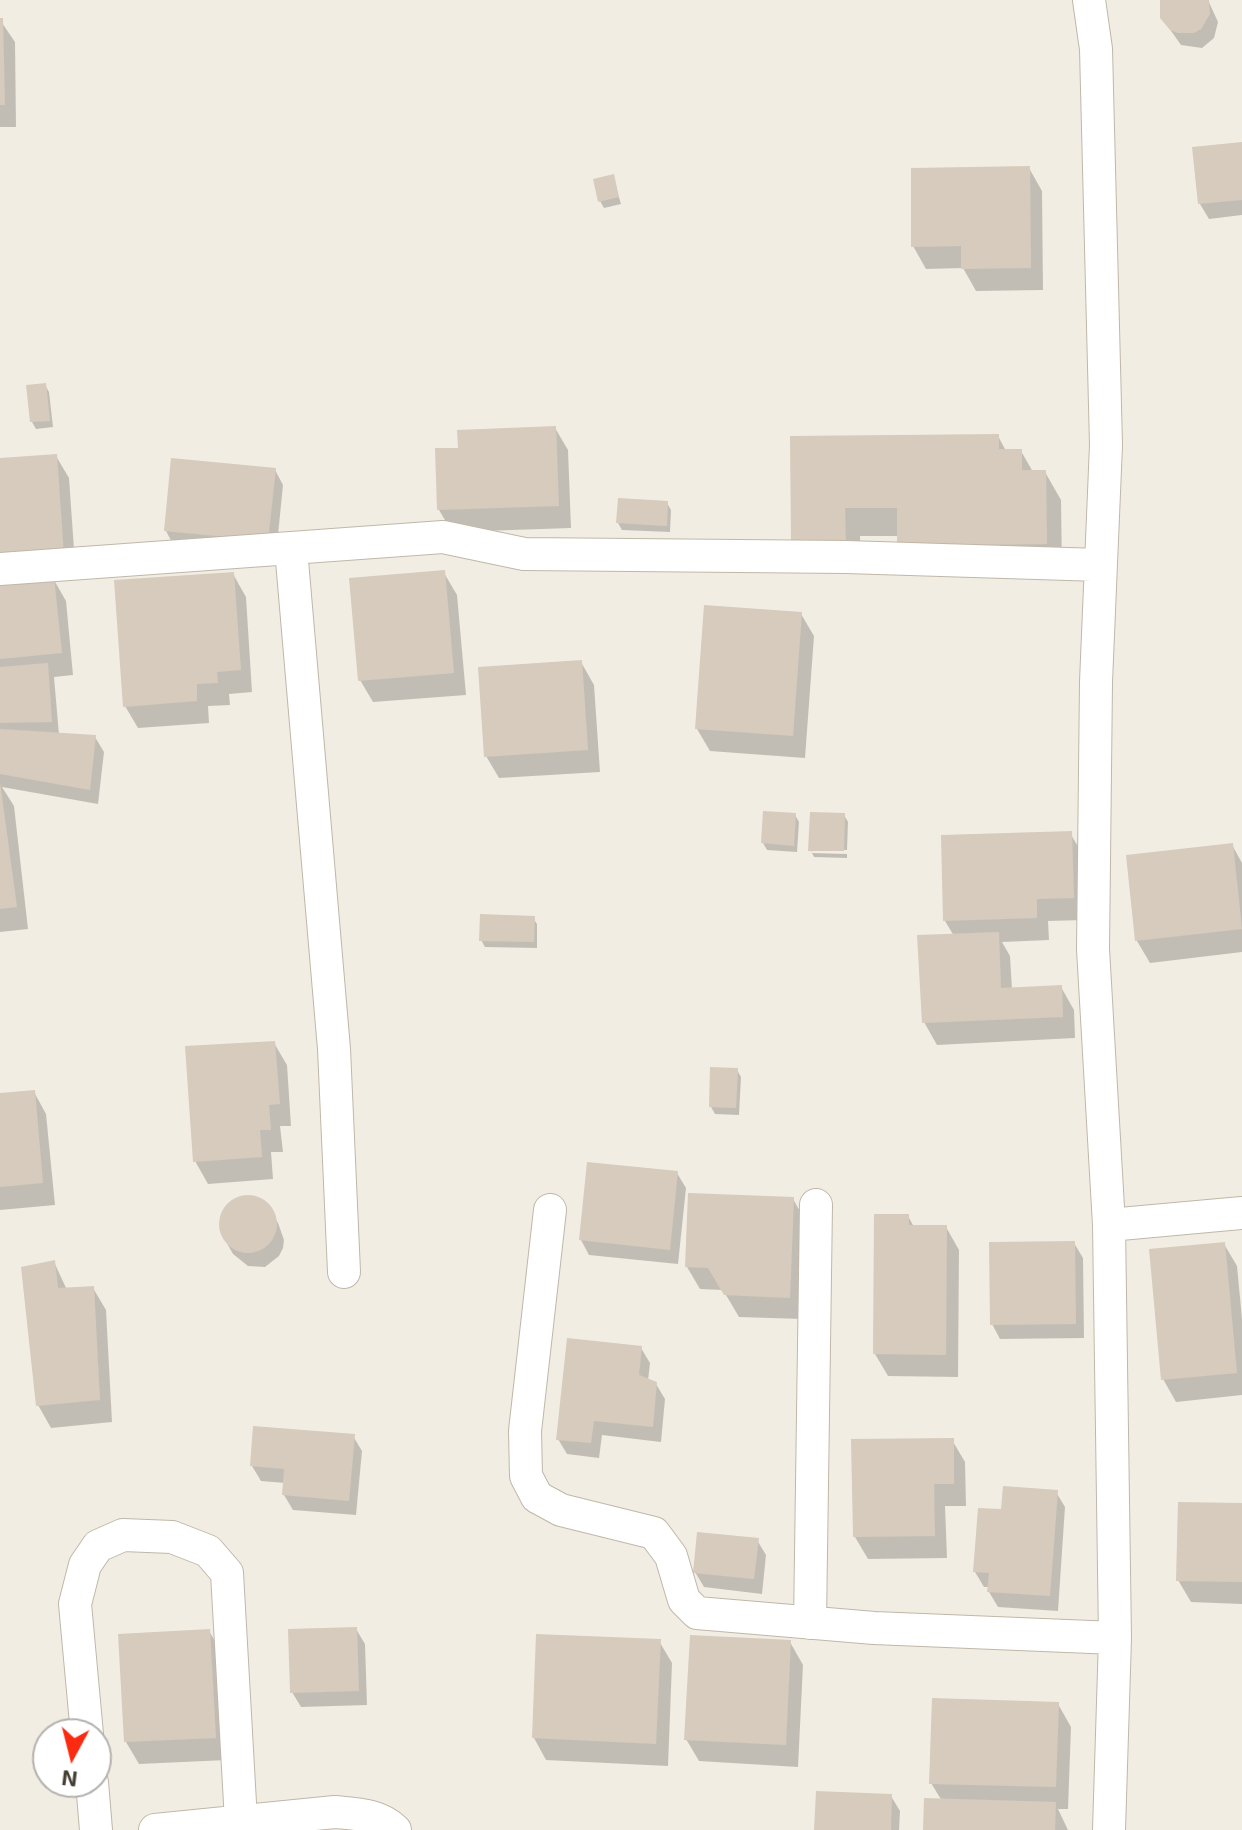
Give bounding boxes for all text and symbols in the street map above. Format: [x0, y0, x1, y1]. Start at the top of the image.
north arrow [32, 1718, 112, 1798]
text: N [60, 1766, 79, 1794]

